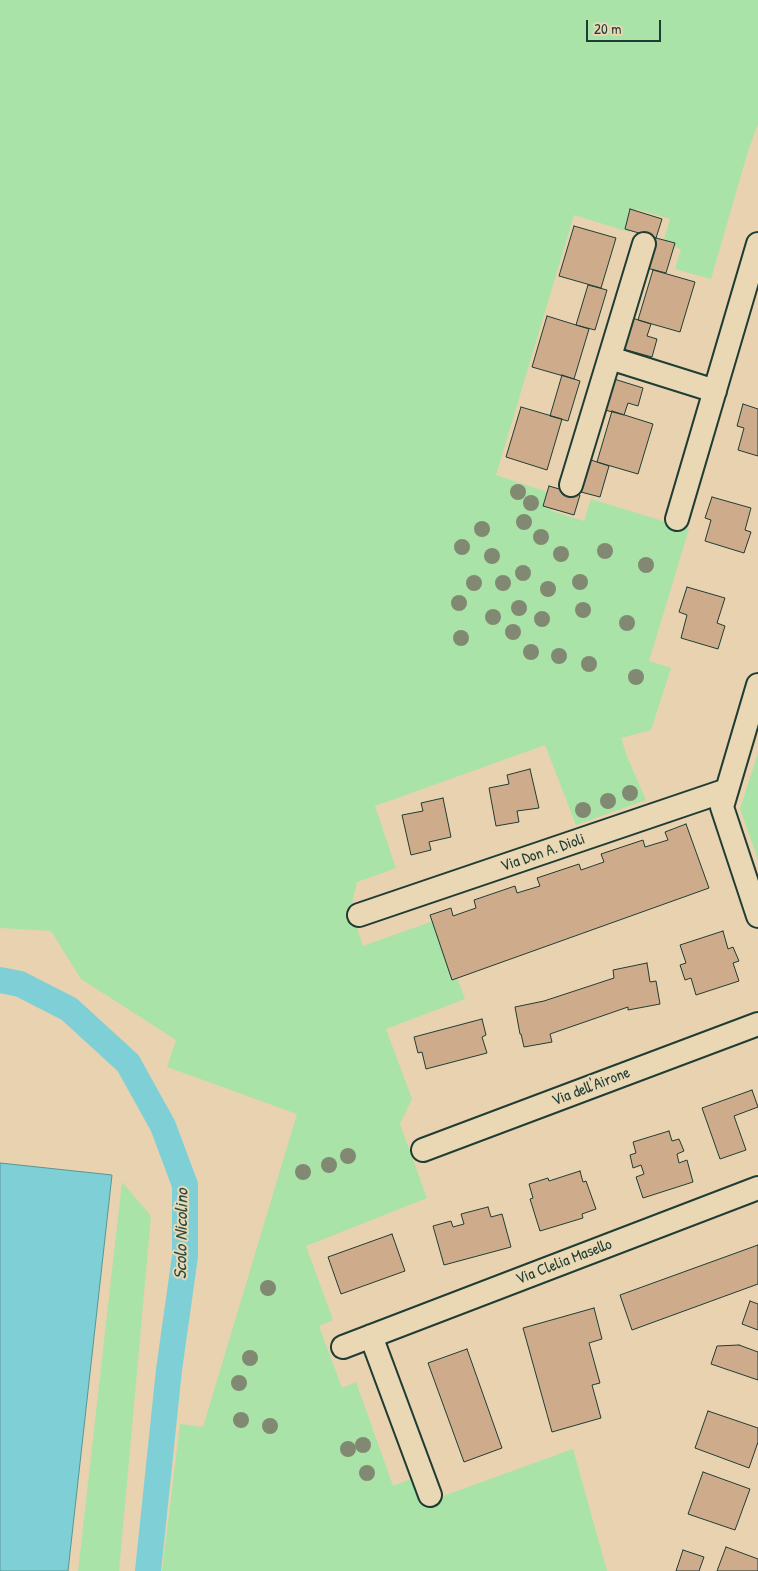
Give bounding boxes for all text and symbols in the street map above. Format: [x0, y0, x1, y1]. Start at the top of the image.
scale bar [588, 10, 663, 42]
text: 20 m [594, 18, 621, 39]
street label: Via Don A. Dioli [498, 830, 588, 876]
street label: Via dell'Airone [549, 1063, 633, 1111]
water label: Scolo Nicolino [170, 1188, 194, 1280]
street label: Via Clelia Masello [513, 1235, 615, 1289]

